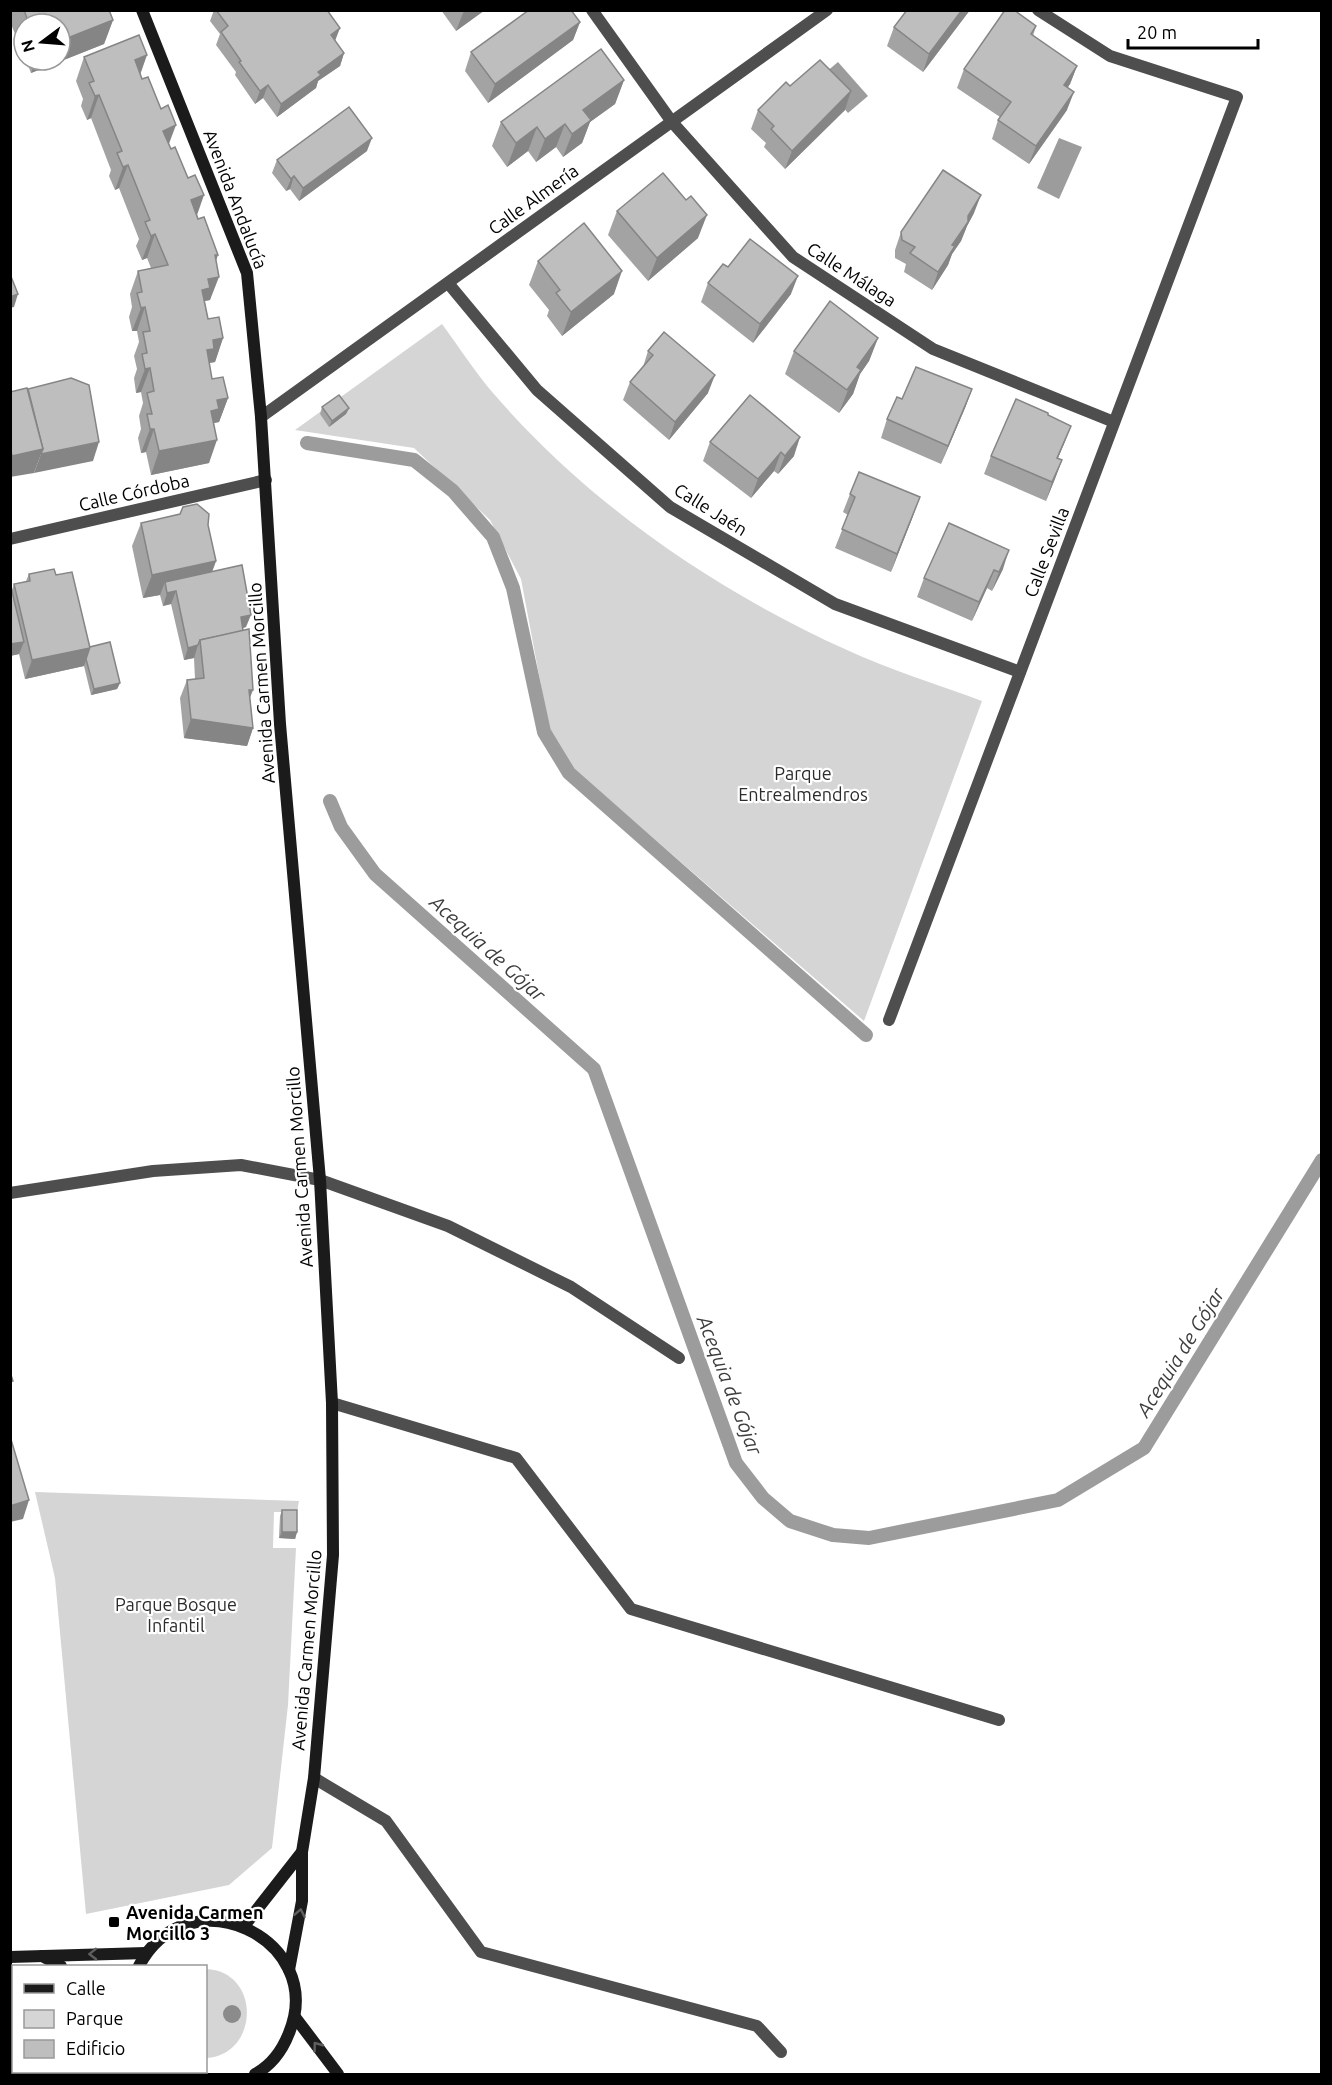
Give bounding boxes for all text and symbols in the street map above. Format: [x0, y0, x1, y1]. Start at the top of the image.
north arrow [12, 12, 72, 72]
scale bar [1128, 12, 1258, 50]
text: 20 m [1137, 22, 1177, 42]
text: N [17, 38, 38, 54]
street label: Avenida Andalucía [200, 127, 272, 271]
street label: Calle Almería [484, 160, 582, 238]
street label: Calle Málaga [804, 238, 900, 310]
street label: Calle Córdoba [77, 470, 191, 514]
street label: Calle Jaén [671, 479, 751, 539]
street label: Calle Sevilla [1020, 504, 1072, 600]
street label: Avenida Carmen Morcillo [244, 582, 278, 784]
park label: Parque Entrealmendros [738, 763, 868, 804]
water label: Acequia de Gójar [425, 889, 551, 1007]
street label: Avenida Carmen Morcillo [282, 1066, 316, 1268]
water label: Acequia de Gójar [1131, 1282, 1230, 1421]
water label: Acequia de Gójar [692, 1311, 768, 1459]
street label: Avenida Carmen Morcillo [287, 1549, 325, 1751]
park label: Parque Bosque Infantil [115, 1594, 237, 1635]
place label: Avenida Carmen Morcillo 3 [126, 1902, 264, 1943]
one-way arrow [293, 1908, 306, 1918]
marker: Avenida Carmen Morcillo 3 [107, 1915, 121, 1929]
one-way arrow [89, 1948, 98, 1960]
legend [12, 1965, 207, 2073]
text: Calle [66, 1978, 106, 1998]
text: Parque [66, 2008, 123, 2028]
text: Edificio [66, 2038, 125, 2058]
one-way arrow [313, 2041, 324, 2052]

